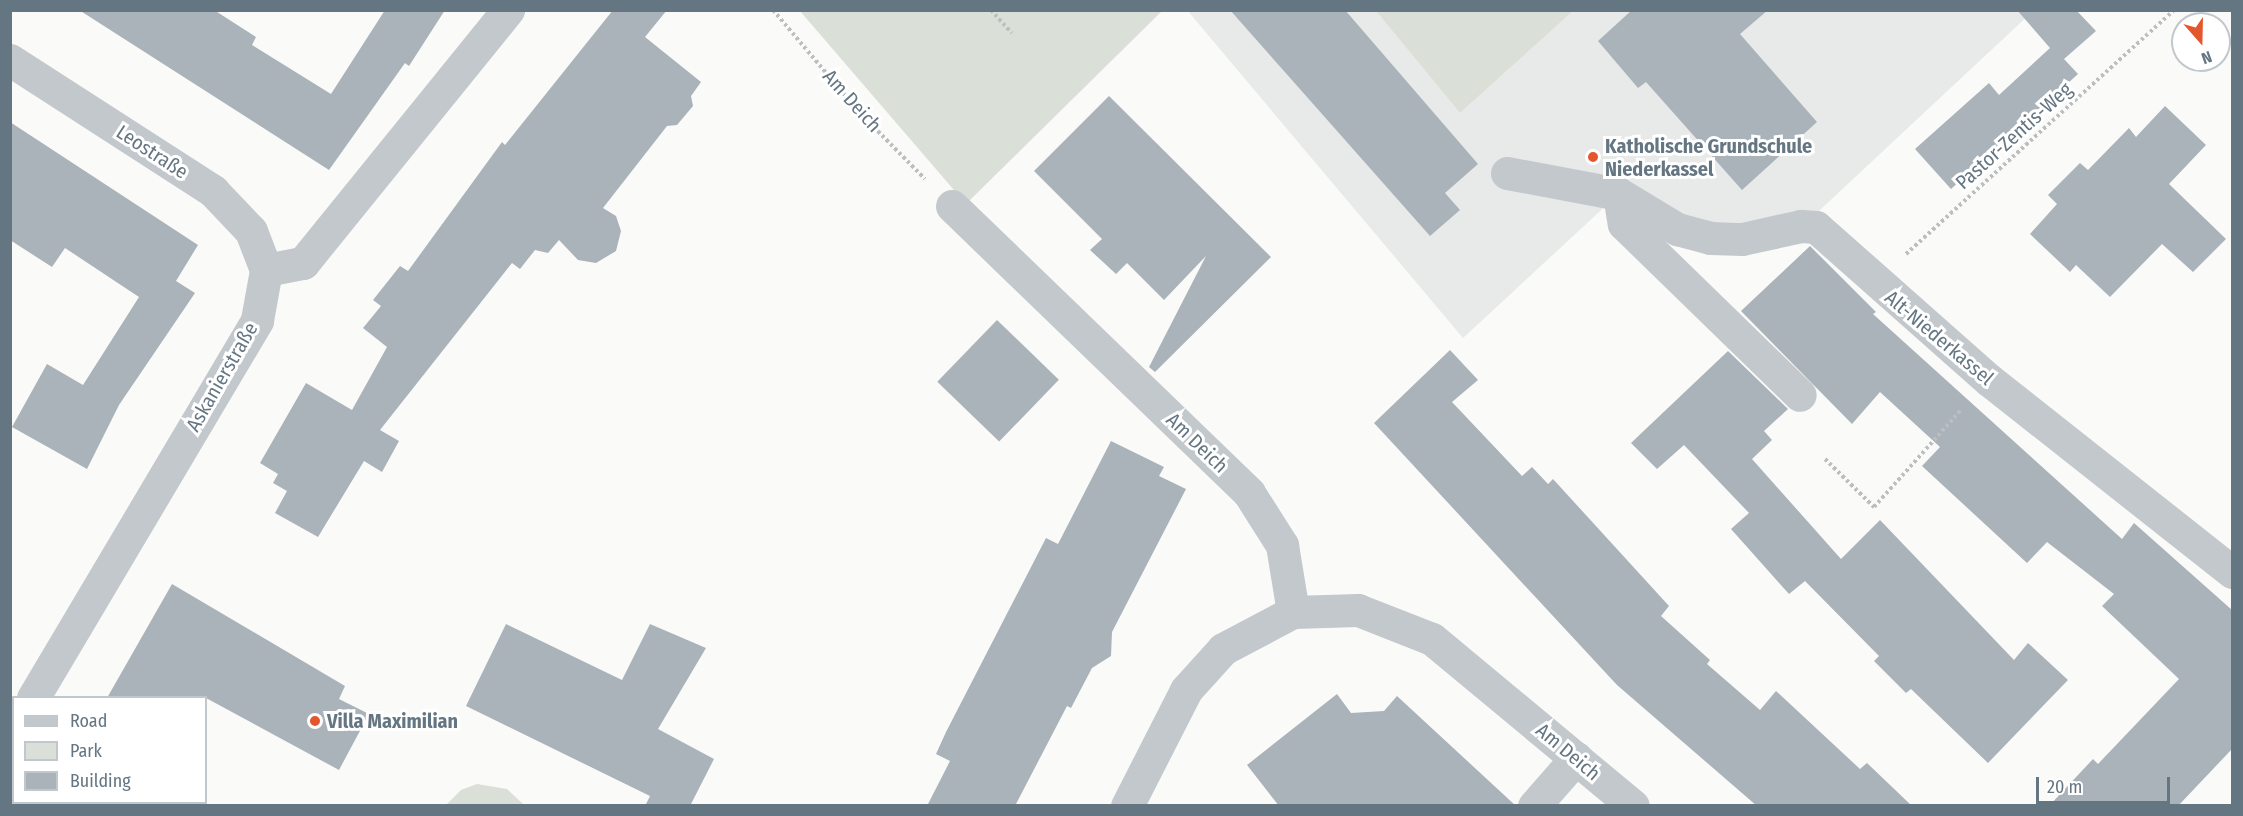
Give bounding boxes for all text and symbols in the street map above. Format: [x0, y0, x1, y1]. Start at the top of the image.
north arrow [2171, 12, 2231, 72]
text: N [2199, 47, 2214, 68]
street label: Am Deich [818, 65, 886, 137]
street label: Pastor-Zentis-Weg [1951, 77, 2077, 195]
street label: Leostraße [112, 120, 192, 184]
place label: Katholische Grundschule Niederkassel [1605, 134, 1812, 181]
marker: Katholische Grundschule Niederkassel [1586, 150, 1600, 164]
street label: Alt-Niederkassel [1880, 286, 1998, 390]
street label: Askanierstraße [181, 318, 263, 436]
street label: Am Deich [1161, 408, 1233, 478]
legend [12, 696, 207, 804]
place label: Villa Maximilian [327, 709, 458, 733]
text: Road [70, 710, 107, 732]
marker: Villa Maximilian [308, 714, 322, 728]
street label: Am Deich [1531, 718, 1605, 786]
text: Park [70, 740, 102, 762]
scale bar [2039, 765, 2172, 803]
text: Building [70, 770, 131, 792]
text: 20 m [2047, 776, 2082, 798]

